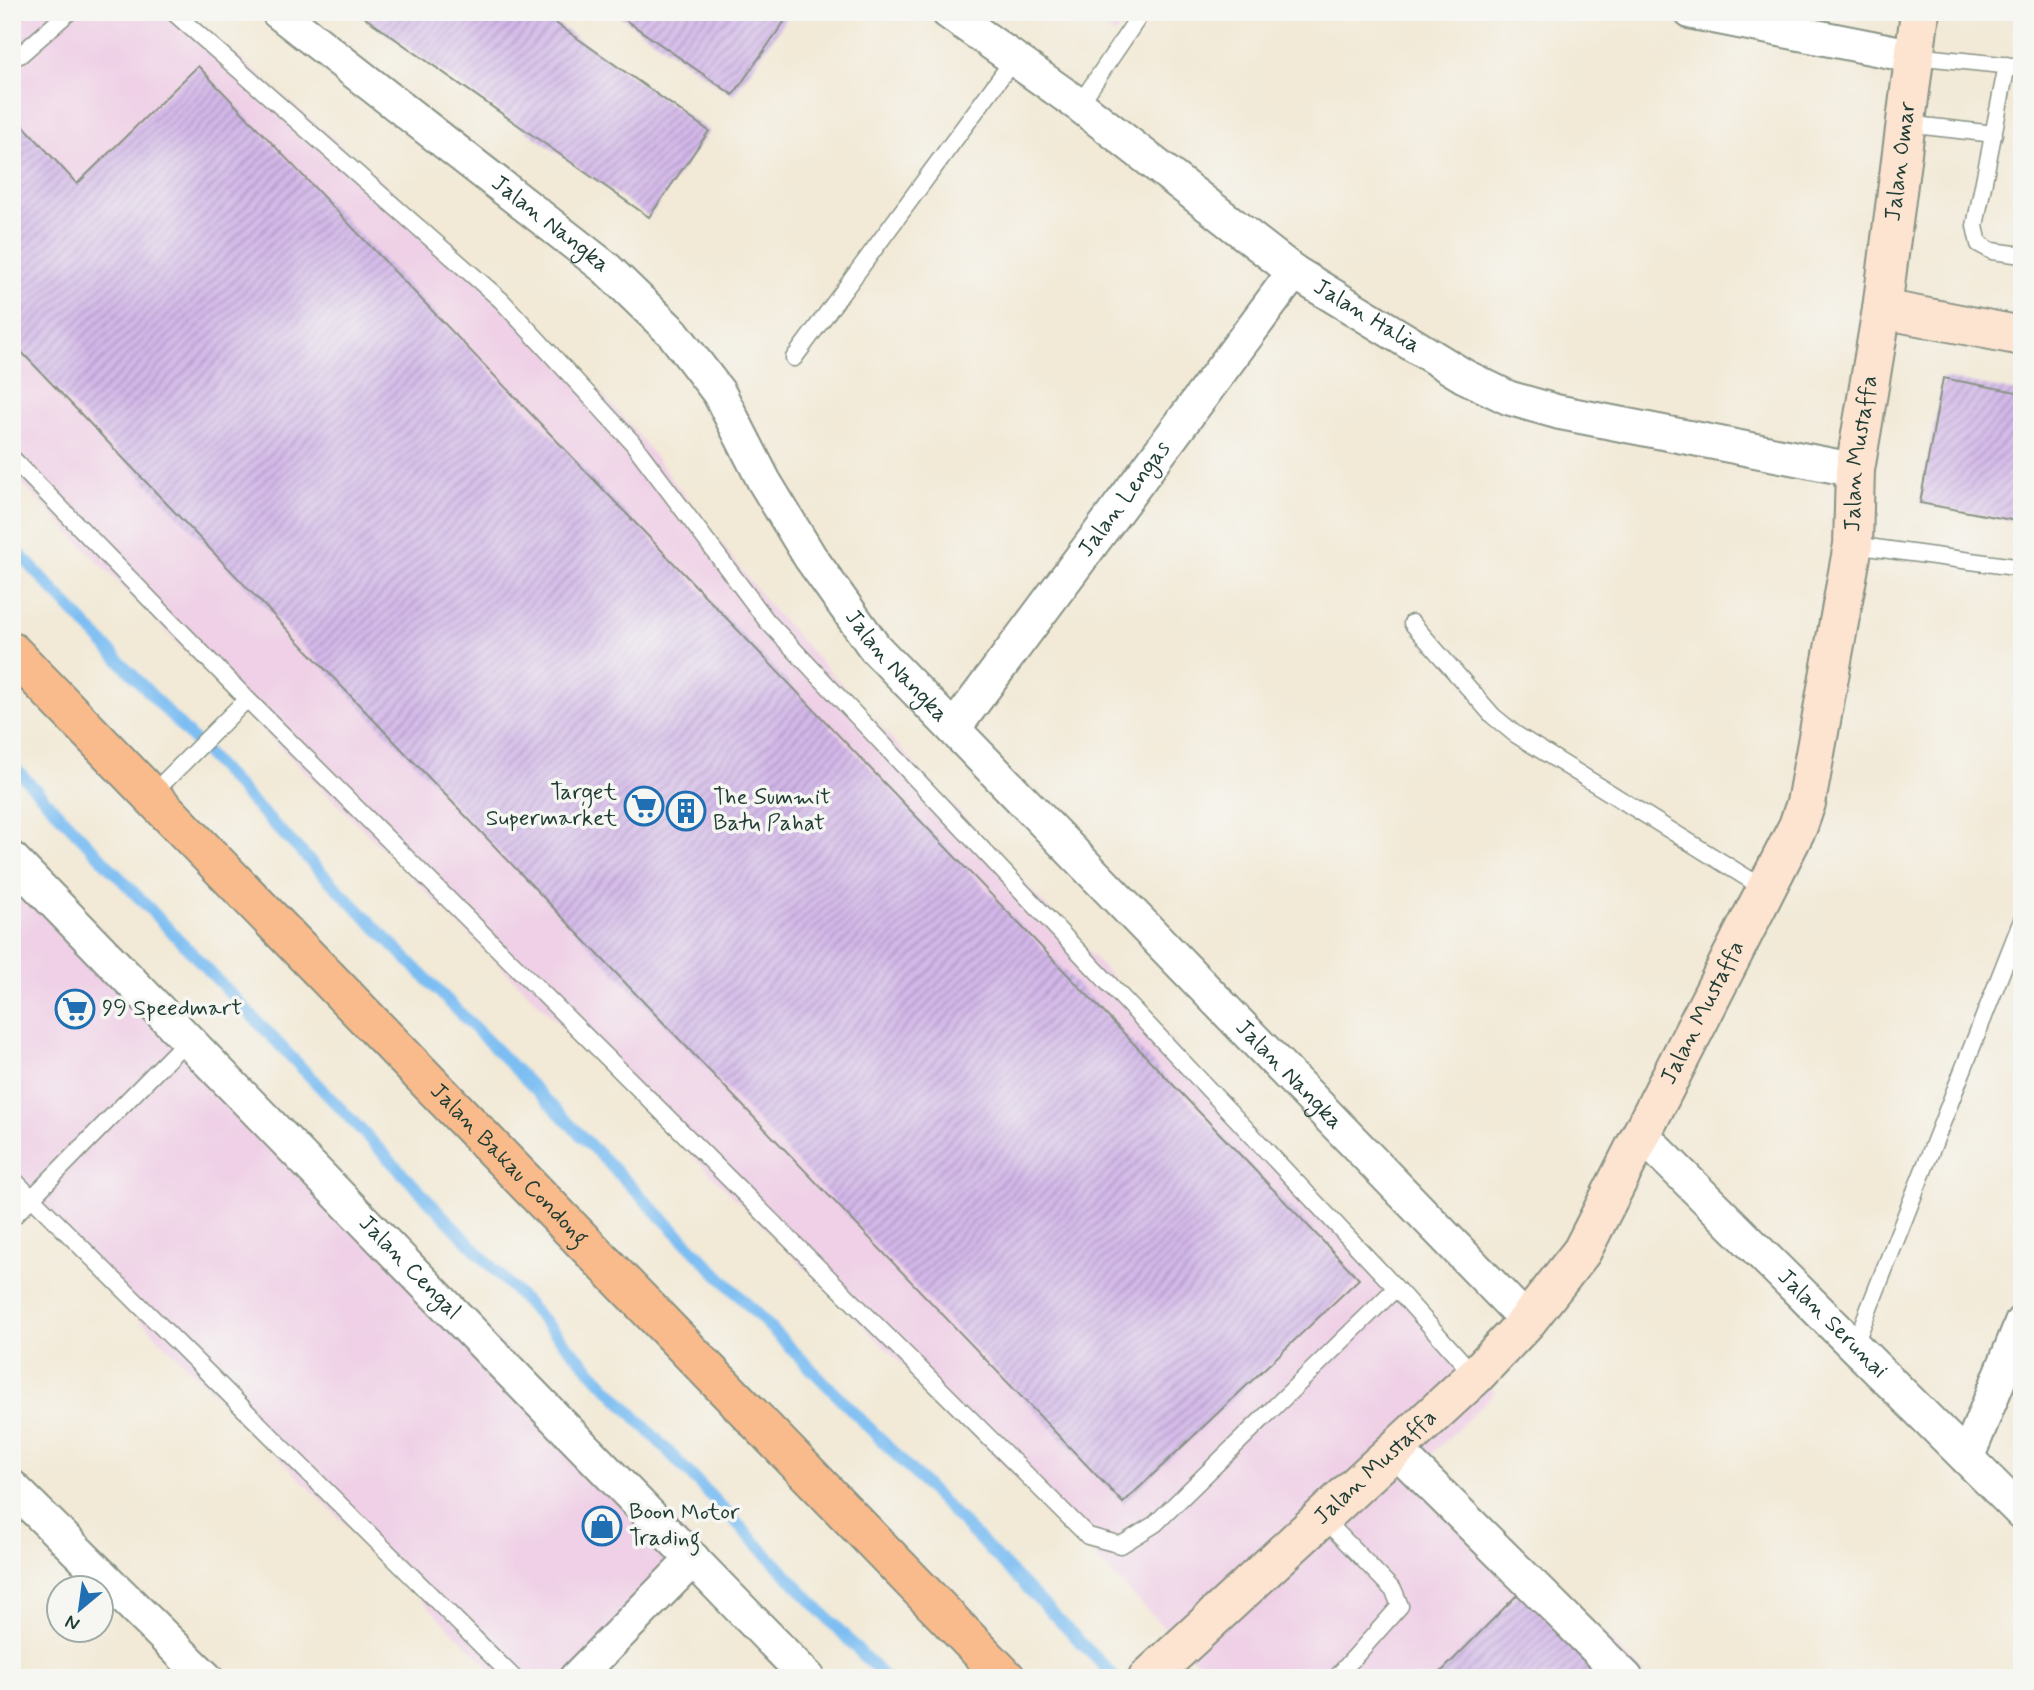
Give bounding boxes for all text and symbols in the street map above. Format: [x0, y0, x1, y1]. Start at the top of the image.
street label: Jalan Omar [1878, 100, 1923, 223]
street label: Jalan Nangka [485, 169, 615, 280]
street label: Jalan Halia [1308, 272, 1426, 361]
street label: Jalan Mustaffa [1838, 373, 1886, 532]
street label: Jalan Lengas [1072, 435, 1178, 563]
street label: Jalan Nangka [837, 604, 954, 729]
place label: Target Supermarket [486, 778, 617, 834]
place label: The Summit Batu Pahat [713, 783, 831, 839]
supermarket icon: Target Supermarket [623, 785, 665, 827]
building icon: The Summit Batu Pahat [665, 790, 707, 832]
street label: Jalan Mustaffa [1654, 936, 1752, 1090]
supermarket icon: 99 Speedmart [54, 988, 96, 1030]
place label: 99 Speedmart [102, 994, 242, 1024]
street label: Jalan Nangka [1228, 1013, 1349, 1137]
street label: Jalan Bakau Condong [423, 1077, 595, 1254]
street label: Jalan Cengal [351, 1209, 467, 1327]
street label: Jalan Serunai [1770, 1263, 1894, 1385]
street label: Jalan Mustaffa [1308, 1403, 1444, 1532]
place label: Boon Motor Trading [629, 1498, 740, 1556]
shop icon: Boon Motor Trading [581, 1505, 623, 1547]
north arrow [46, 1574, 116, 1644]
text: N [61, 1609, 84, 1637]

